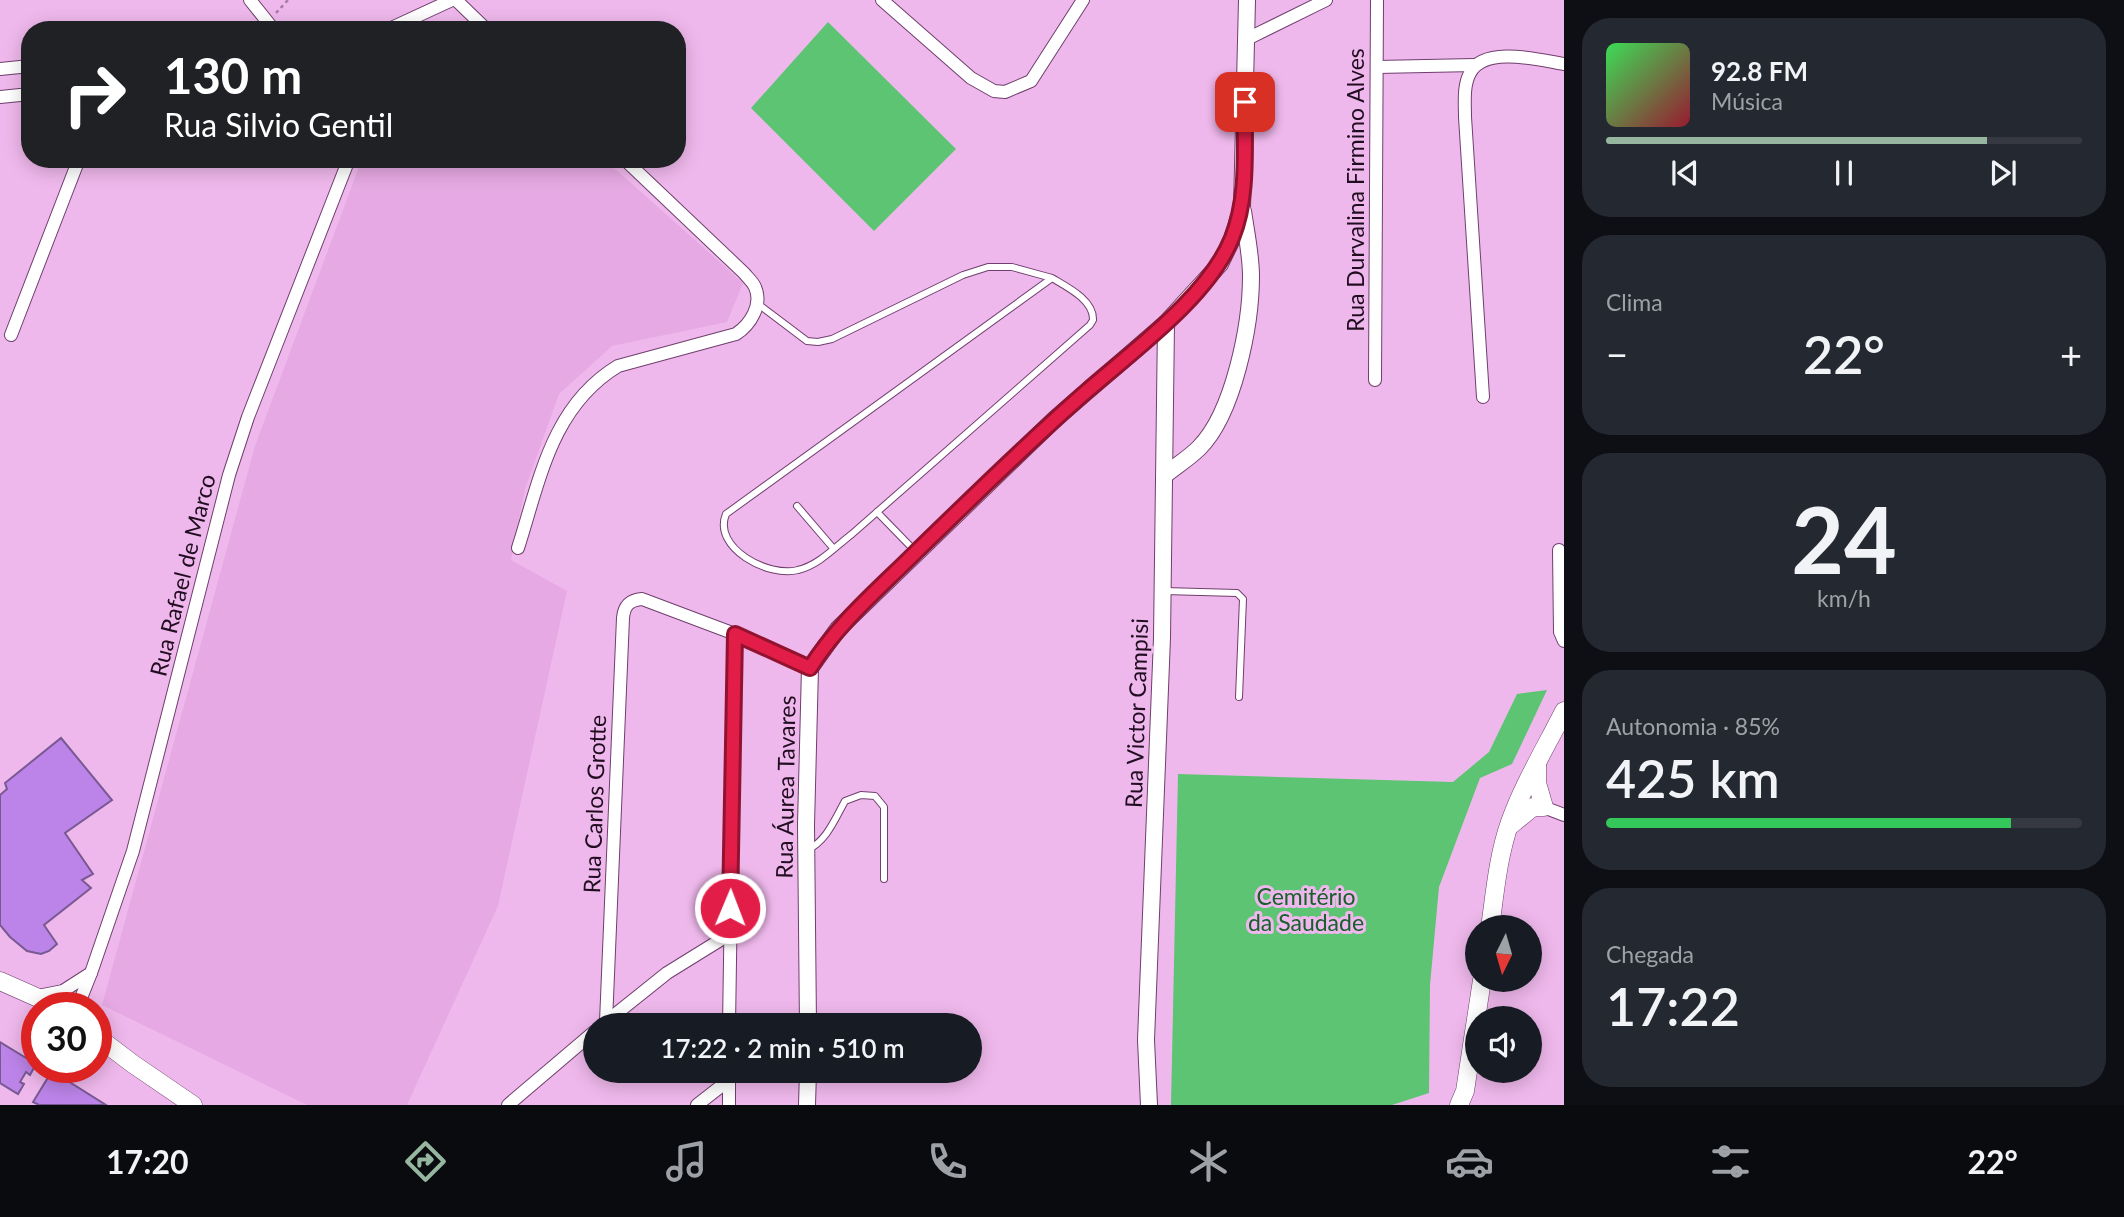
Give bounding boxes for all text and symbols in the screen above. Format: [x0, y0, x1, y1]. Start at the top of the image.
text: 130 m [164, 46, 302, 104]
street label: Rua Durvalina Firmino Alves [1341, 48, 1369, 332]
icon: right [49, 49, 140, 140]
text: 92.8 FM [1711, 55, 1808, 87]
pin [1215, 72, 1275, 132]
icon: arrive [1226, 83, 1264, 121]
text: Música [1711, 87, 1783, 115]
text: Rua Silvio Gentil [164, 105, 393, 144]
icon: previous [1666, 154, 1704, 192]
icon: pause [1825, 154, 1863, 192]
icon: next [1984, 154, 2022, 192]
text: Clima [1606, 288, 1663, 316]
text: 22° [1803, 323, 1885, 385]
text: − [1606, 331, 1628, 377]
text: + [2060, 331, 2082, 377]
street label: Rua Rafael de Marco [143, 471, 221, 679]
text: 24 [1791, 484, 1897, 593]
text: km/h [1817, 584, 1871, 612]
street label: Rua Victor Campisi [1119, 618, 1153, 808]
street label: Rua Áurea Tavares [769, 695, 801, 879]
text: Autonomia · 85% [1606, 712, 1780, 740]
street label: Rua Carlos Grotte [577, 714, 611, 894]
text: 425 km [1606, 747, 1780, 809]
position arrow [693, 871, 767, 945]
park label: Cemitério da Saudade [1248, 882, 1364, 936]
north arrow [1465, 915, 1542, 992]
map controls [1465, 915, 1542, 1083]
text: Chegada [1606, 940, 1694, 968]
text: 17:22 [1606, 975, 1740, 1037]
speed limit sign: 30 [21, 992, 112, 1083]
button: sound [1465, 1006, 1542, 1083]
text: 17:22 · 2 min · 510 m [660, 1032, 905, 1064]
icon: directions [401, 1137, 450, 1186]
icon: music [662, 1137, 711, 1186]
icon: phone [923, 1137, 972, 1186]
icon: climate [1184, 1137, 1233, 1186]
icon: car [1445, 1137, 1494, 1186]
icon: filters [1706, 1137, 1755, 1186]
text: 17:20 [106, 1142, 189, 1181]
text: 22° [1967, 1142, 2018, 1181]

